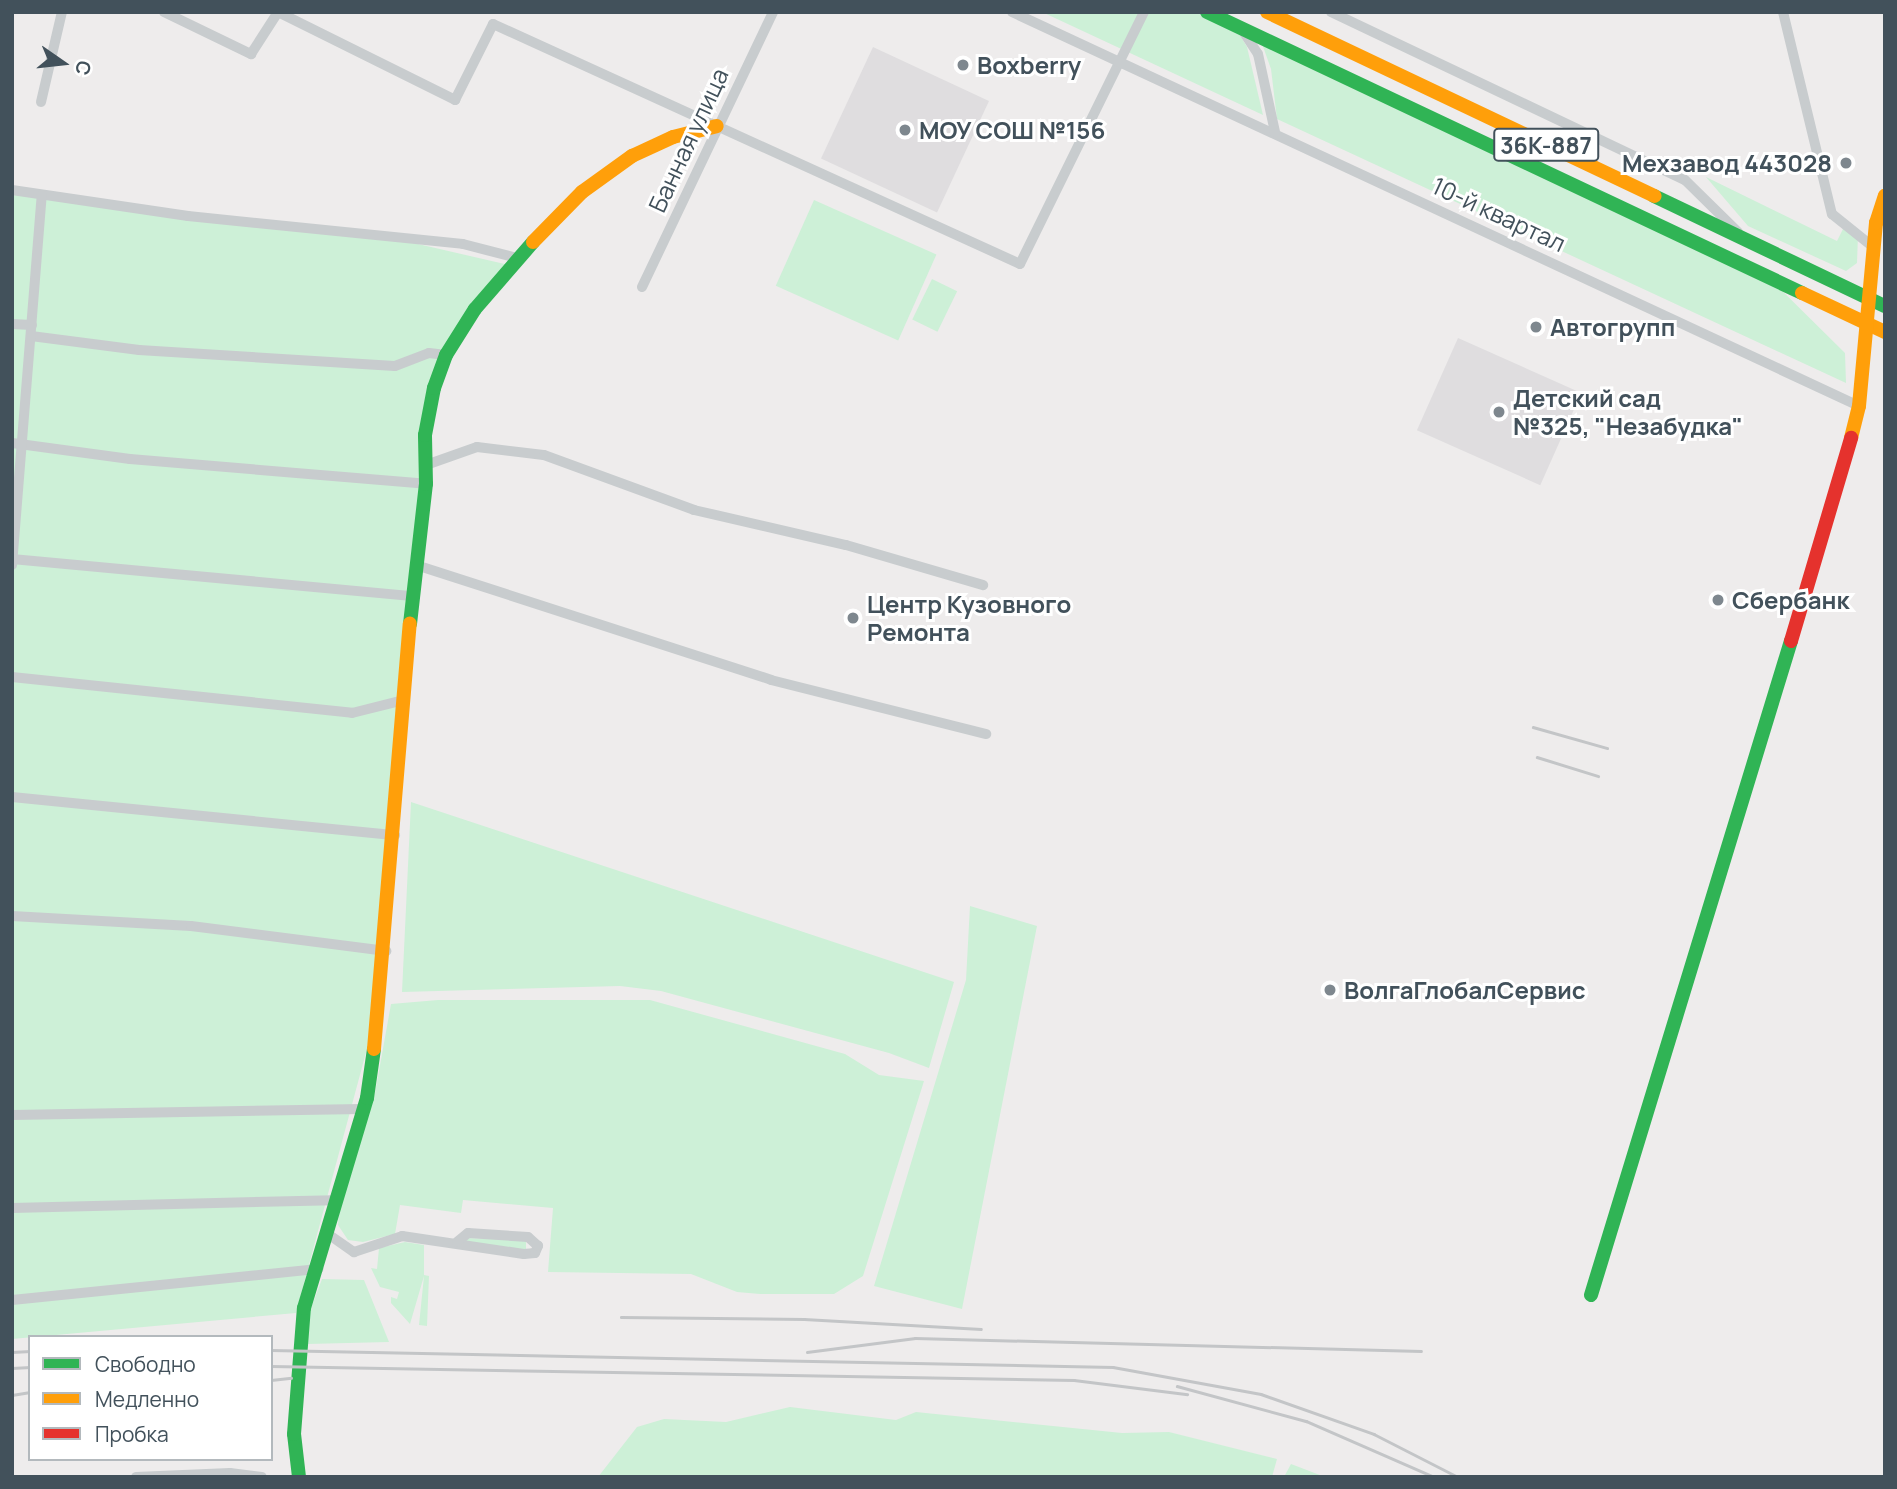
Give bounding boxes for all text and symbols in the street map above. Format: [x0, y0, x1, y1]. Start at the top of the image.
north arrow [28, 28, 98, 98]
place label: Boxberry [977, 51, 1081, 79]
marker: Boxberry [955, 57, 971, 73]
text: С [69, 58, 98, 78]
street label: Банная улица [642, 63, 734, 217]
place label: МОУ СОШ №156 [919, 116, 1106, 144]
marker: МОУ СОШ №156 [897, 122, 913, 138]
road number: 36К-887 [1492, 126, 1600, 164]
place label: Мехзавод 443028 [1622, 149, 1832, 177]
marker: Мехзавод 443028 [1838, 155, 1854, 171]
street label: 10-й квартал [1428, 171, 1570, 257]
place label: Автогрупп [1550, 313, 1675, 341]
marker: Автогрупп [1528, 319, 1544, 335]
place label: Детский сад №325, "Незабудка" [1513, 384, 1743, 440]
marker: Детский сад №325, "Незабудка" [1491, 404, 1507, 420]
place label: Сбербанк [1732, 586, 1849, 614]
place label: Центр Кузовного Ремонта [867, 590, 1071, 646]
marker: Сбербанк [1710, 592, 1726, 608]
marker: Центр Кузовного Ремонта [845, 610, 861, 626]
place label: ВолгаГлобалСервис [1344, 976, 1586, 1004]
marker: ВолгаГлобалСервис [1322, 982, 1338, 998]
legend [28, 1335, 273, 1461]
text: Свободно [95, 1350, 196, 1378]
text: Медленно [95, 1385, 199, 1413]
text: Пробка [95, 1420, 169, 1448]

